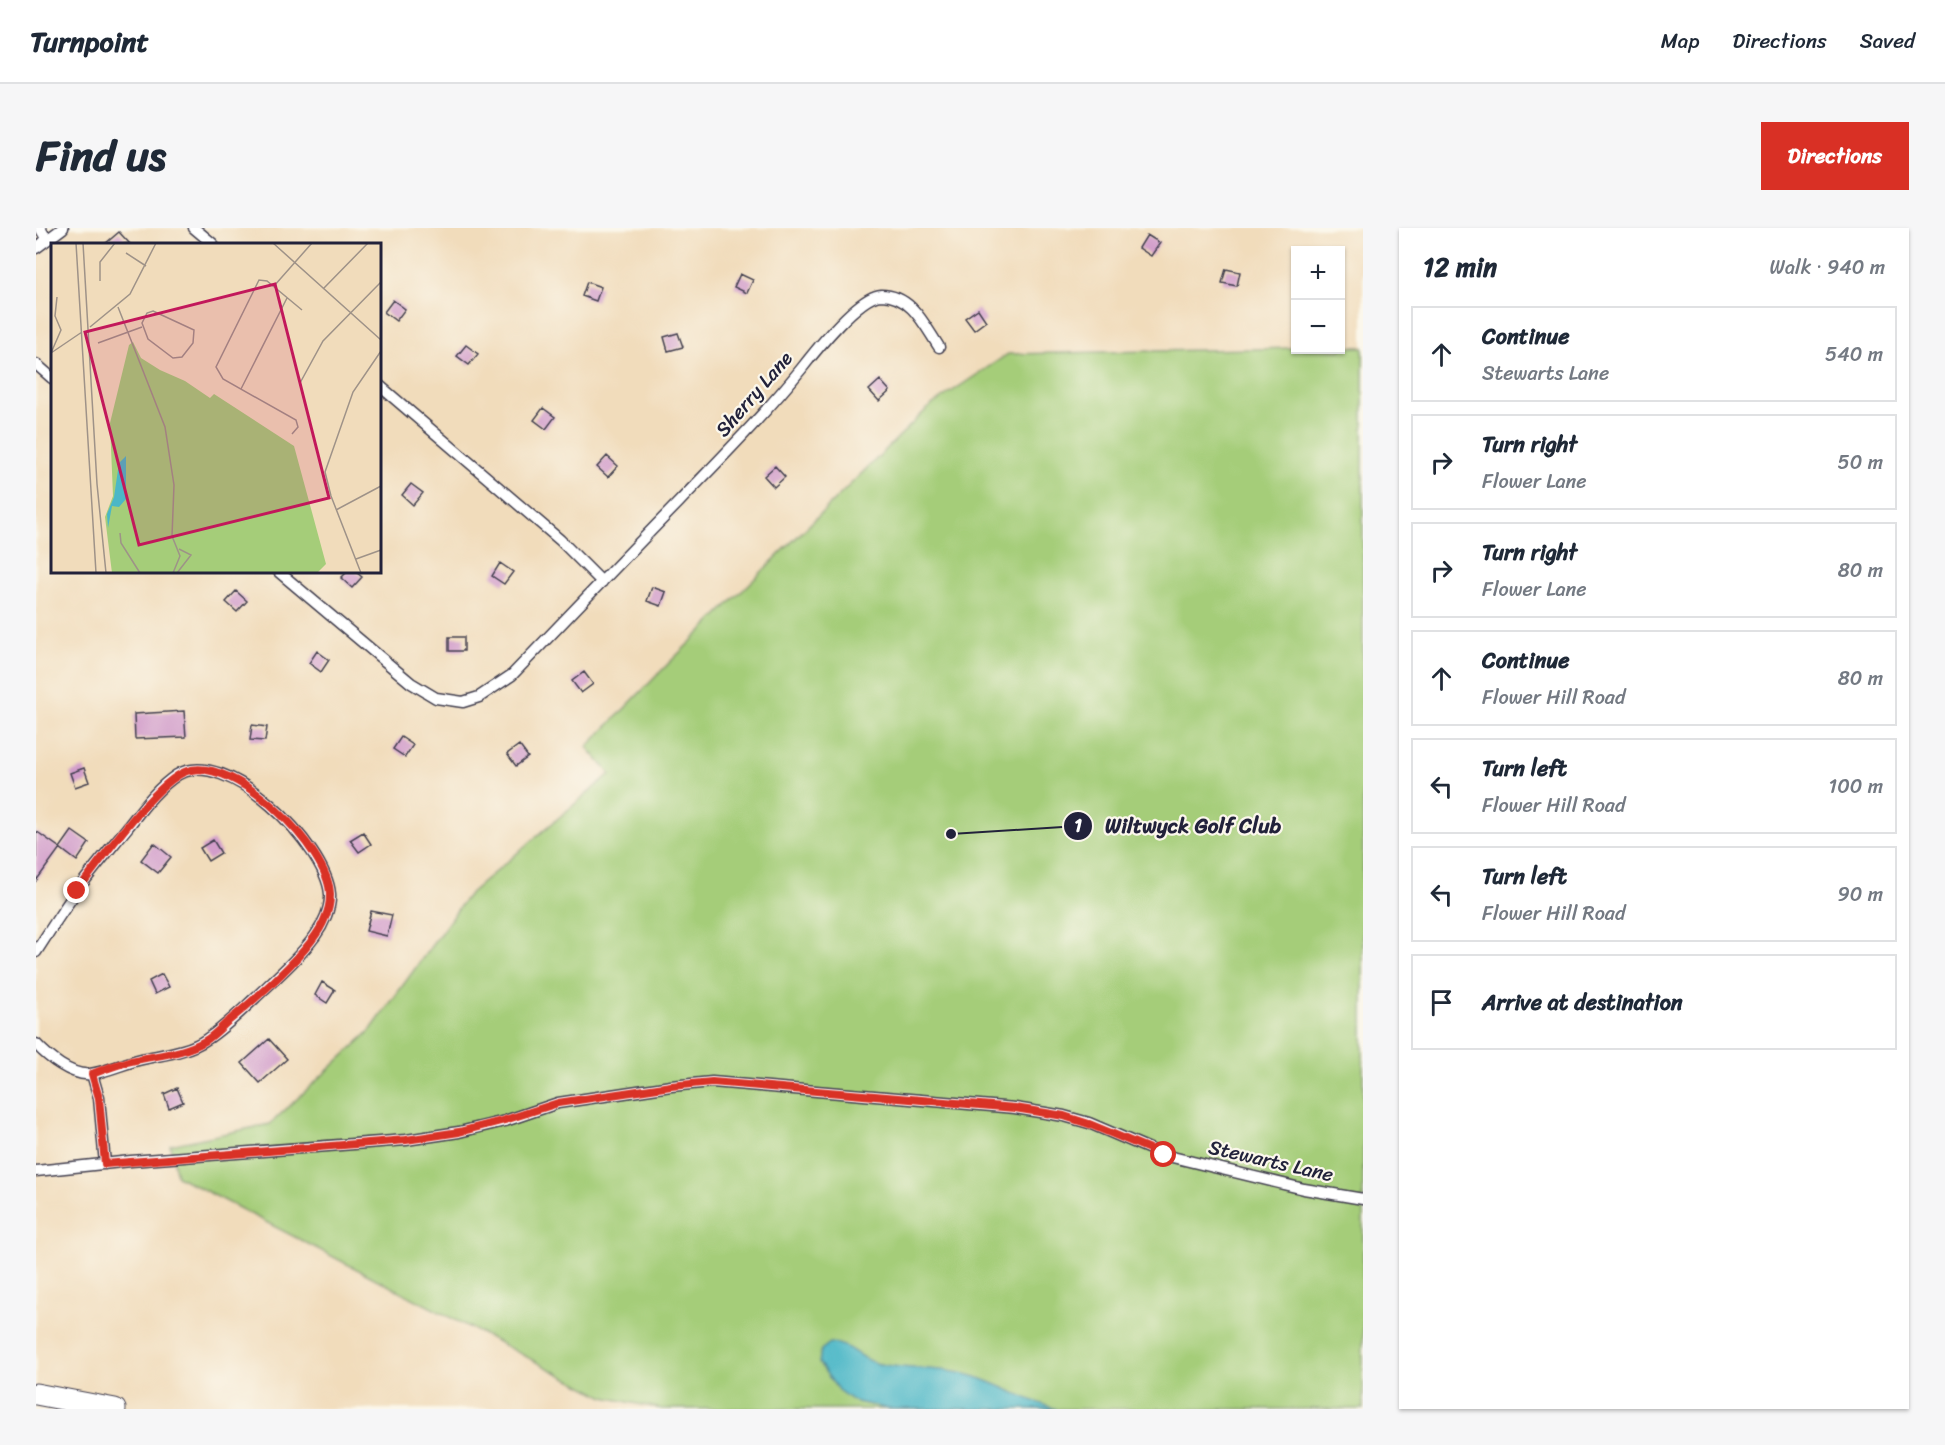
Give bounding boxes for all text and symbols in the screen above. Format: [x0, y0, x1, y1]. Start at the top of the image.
text: Turnpoint [30, 17, 149, 66]
text: Map [1661, 22, 1699, 60]
text: Directions [1732, 22, 1827, 60]
text: Saved [1860, 22, 1915, 60]
text: Find us [36, 119, 166, 193]
button: Directions [1761, 122, 1909, 190]
inset map [51, 243, 381, 573]
text: 12 min [1423, 244, 1497, 290]
map controls [1291, 246, 1345, 354]
button: + [1291, 246, 1345, 300]
text: Walk · 940 m [1769, 250, 1885, 285]
button: − [1291, 300, 1345, 354]
text: Continue [1482, 317, 1570, 356]
text: 540 m [1825, 337, 1883, 372]
icon: ahead [1425, 338, 1458, 371]
street label: Sherry Lane [706, 343, 802, 445]
text: Stewarts Lane [1482, 356, 1609, 391]
text: Turn right [1482, 425, 1577, 464]
text: 50 m [1838, 445, 1883, 480]
icon: right [1425, 446, 1458, 479]
text: Flower Lane [1482, 464, 1587, 499]
text: Turn right [1482, 533, 1577, 572]
text: 80 m [1838, 553, 1883, 588]
icon: right [1425, 554, 1458, 587]
text: Flower Lane [1482, 572, 1587, 607]
text: Continue [1482, 641, 1570, 680]
text: 80 m [1838, 661, 1883, 696]
icon: ahead [1425, 662, 1458, 695]
text: Flower Hill Road [1482, 680, 1625, 715]
text: Turn left [1482, 749, 1567, 788]
text: 100 m [1829, 769, 1883, 804]
icon: left [1425, 770, 1458, 803]
text: Flower Hill Road [1482, 788, 1625, 823]
callout: Wiltwyck Golf Club [1063, 806, 1292, 845]
text: Wiltwyck Golf Club [1105, 807, 1281, 845]
text: 1 [1074, 810, 1082, 842]
text: Turn left [1482, 857, 1567, 896]
route end [63, 877, 89, 903]
text: 90 m [1838, 877, 1883, 912]
icon: left [1425, 878, 1458, 911]
text: Flower Hill Road [1482, 896, 1625, 931]
text: Arrive at destination [1482, 983, 1683, 1022]
icon: arrive [1425, 986, 1458, 1019]
street label: Stewarts Lane [1205, 1130, 1337, 1192]
route start [1150, 1141, 1176, 1167]

